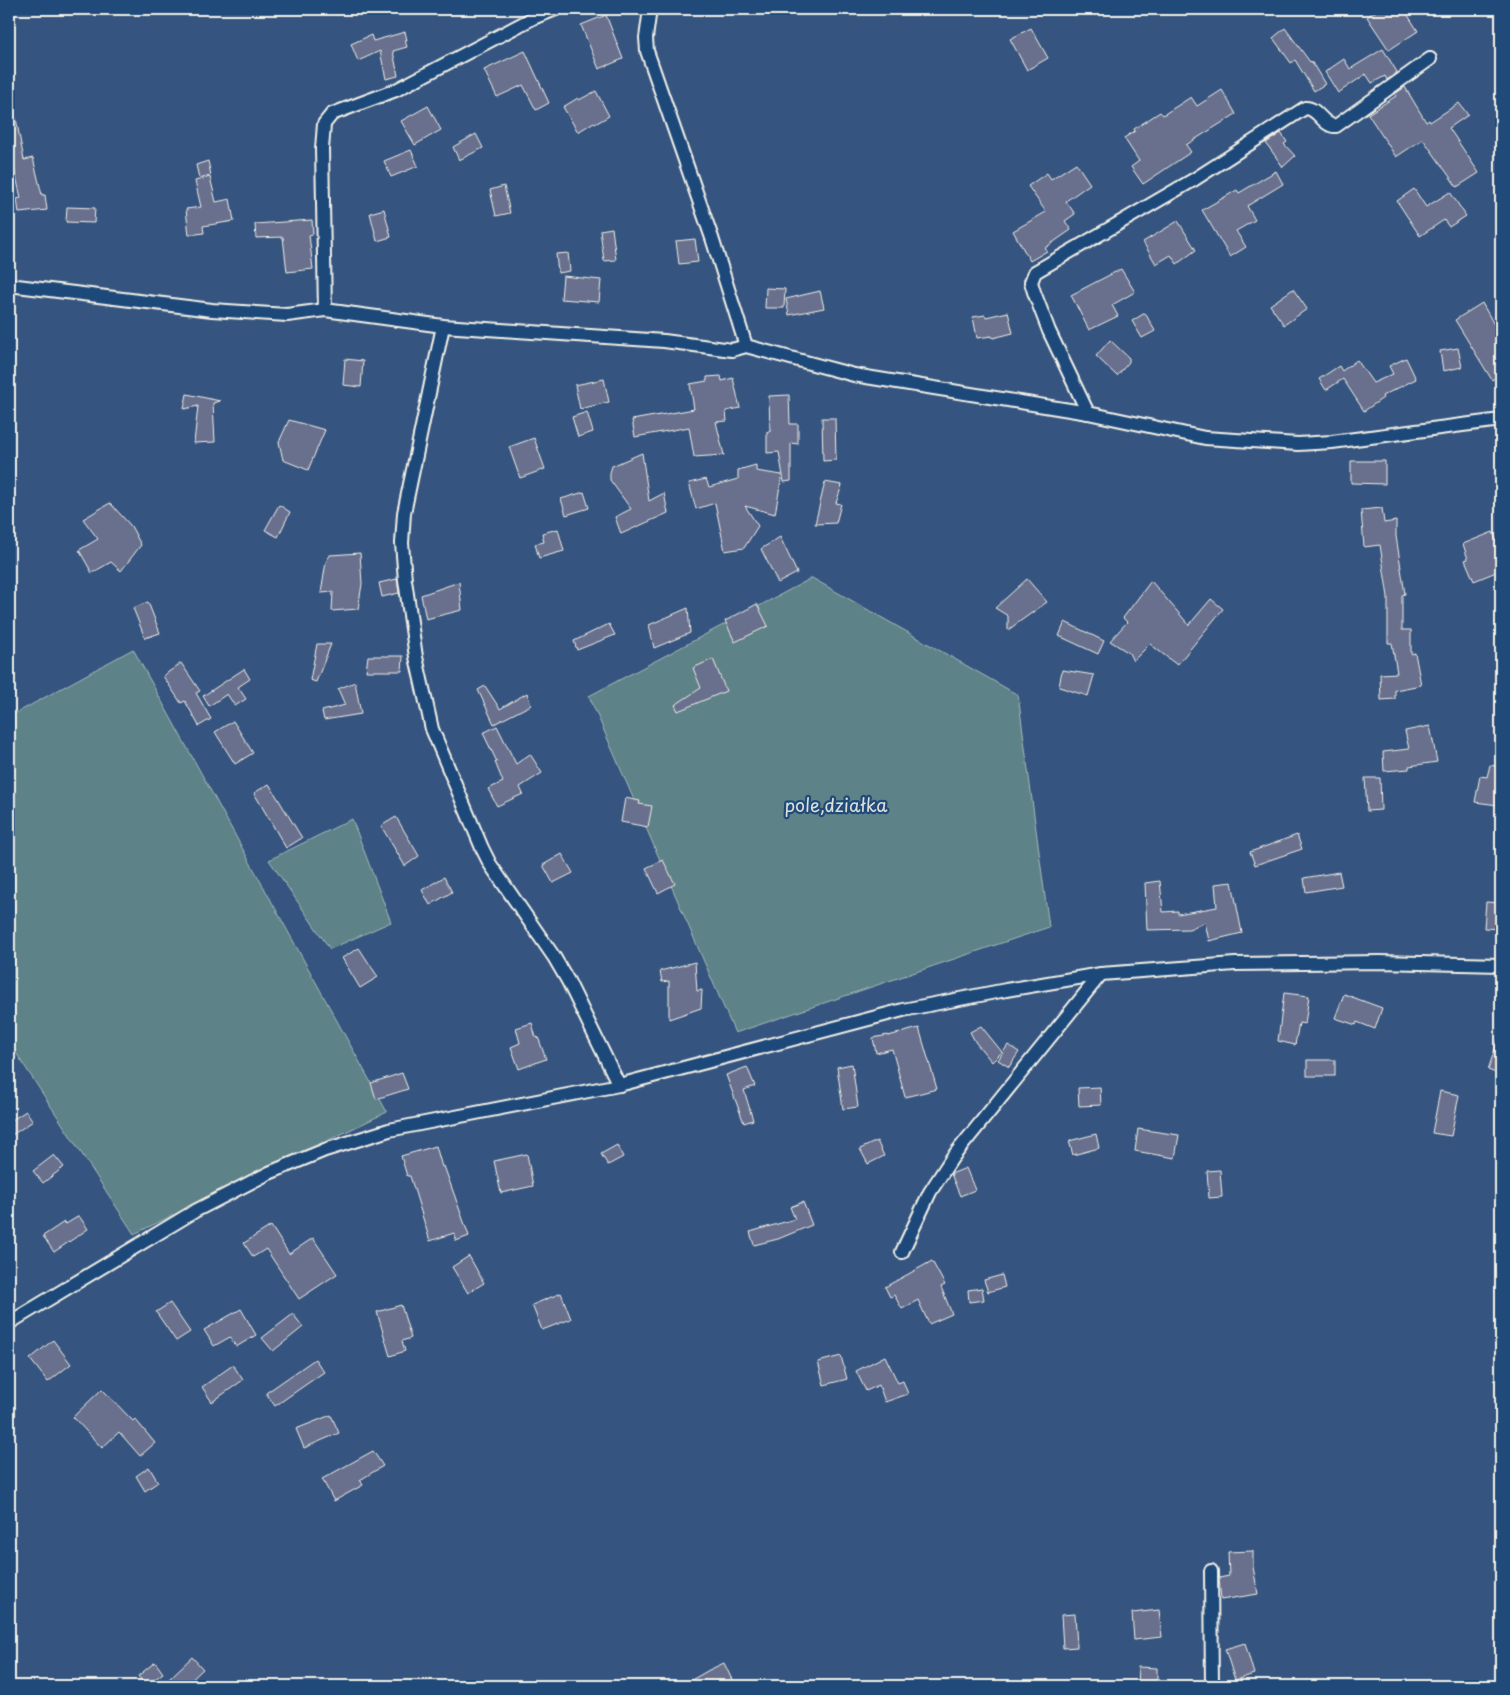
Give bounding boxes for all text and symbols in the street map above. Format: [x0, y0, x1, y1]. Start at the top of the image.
park label: pole,działka [784, 791, 888, 818]

